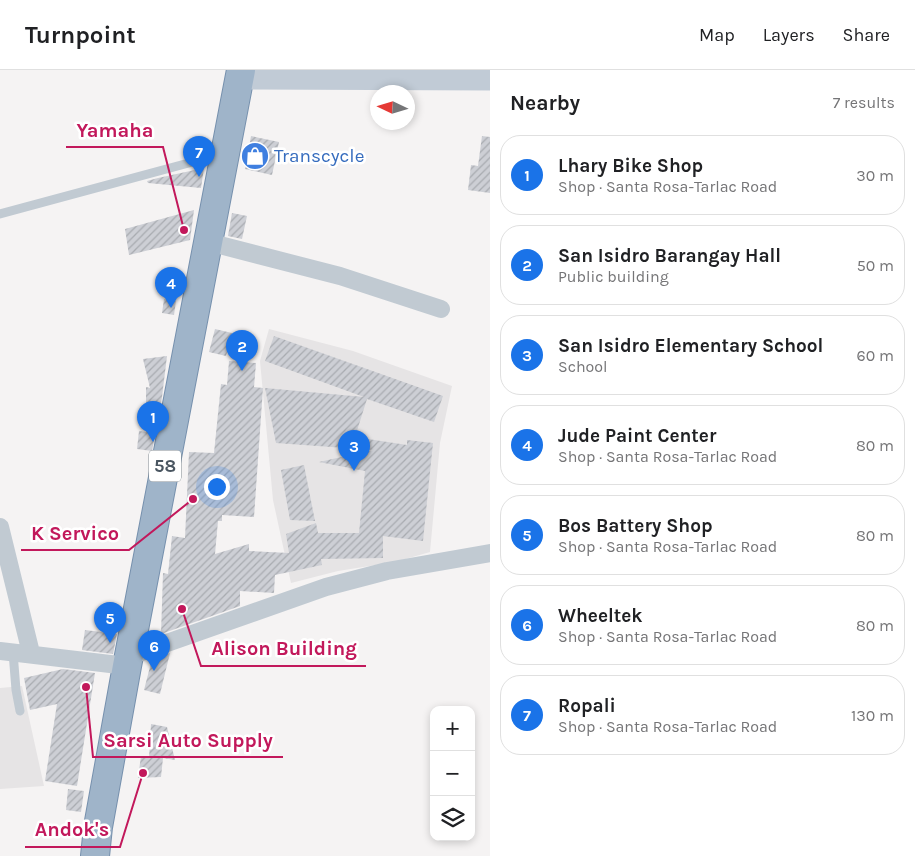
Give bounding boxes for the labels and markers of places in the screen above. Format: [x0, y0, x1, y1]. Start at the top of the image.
callout: Yamaha [66, 112, 163, 147]
pin: 7 [183, 136, 215, 177]
shop icon: Transcycle [240, 141, 270, 171]
place label: Transcycle [274, 145, 364, 167]
pin: 4 [155, 267, 187, 308]
pin: 2 [226, 330, 258, 371]
pin: 1 [137, 401, 169, 442]
pin: 3 [338, 430, 370, 471]
callout: K Servico [21, 515, 129, 550]
pin: 5 [94, 602, 126, 643]
pin: 6 [138, 630, 170, 671]
callout: Alison Building [201, 631, 366, 666]
callout: Sarsi Auto Supply [93, 722, 283, 757]
callout: Andok's [25, 812, 120, 847]

